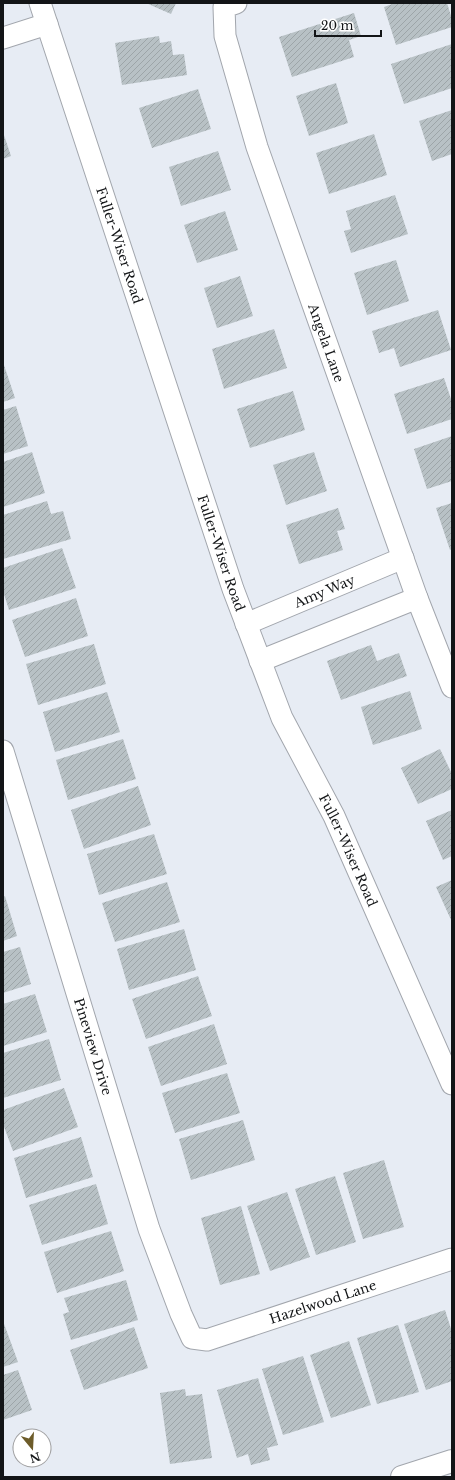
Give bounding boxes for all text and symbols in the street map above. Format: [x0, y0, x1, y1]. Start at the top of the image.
scale bar [315, 12, 381, 38]
text: 20 m [321, 18, 353, 33]
street label: Fuller-Wiser Road [93, 185, 147, 306]
street label: Angela Lane [304, 300, 348, 384]
street label: Fuller-Wiser Road [194, 492, 249, 614]
street label: Amy Way [291, 570, 358, 612]
street label: Fuller-Wiser Road [315, 791, 381, 909]
street label: Pineview Drive [70, 996, 116, 1097]
street label: Hazelwood Lane [267, 1276, 378, 1327]
north arrow [12, 1428, 52, 1468]
text: N [27, 1449, 42, 1466]

